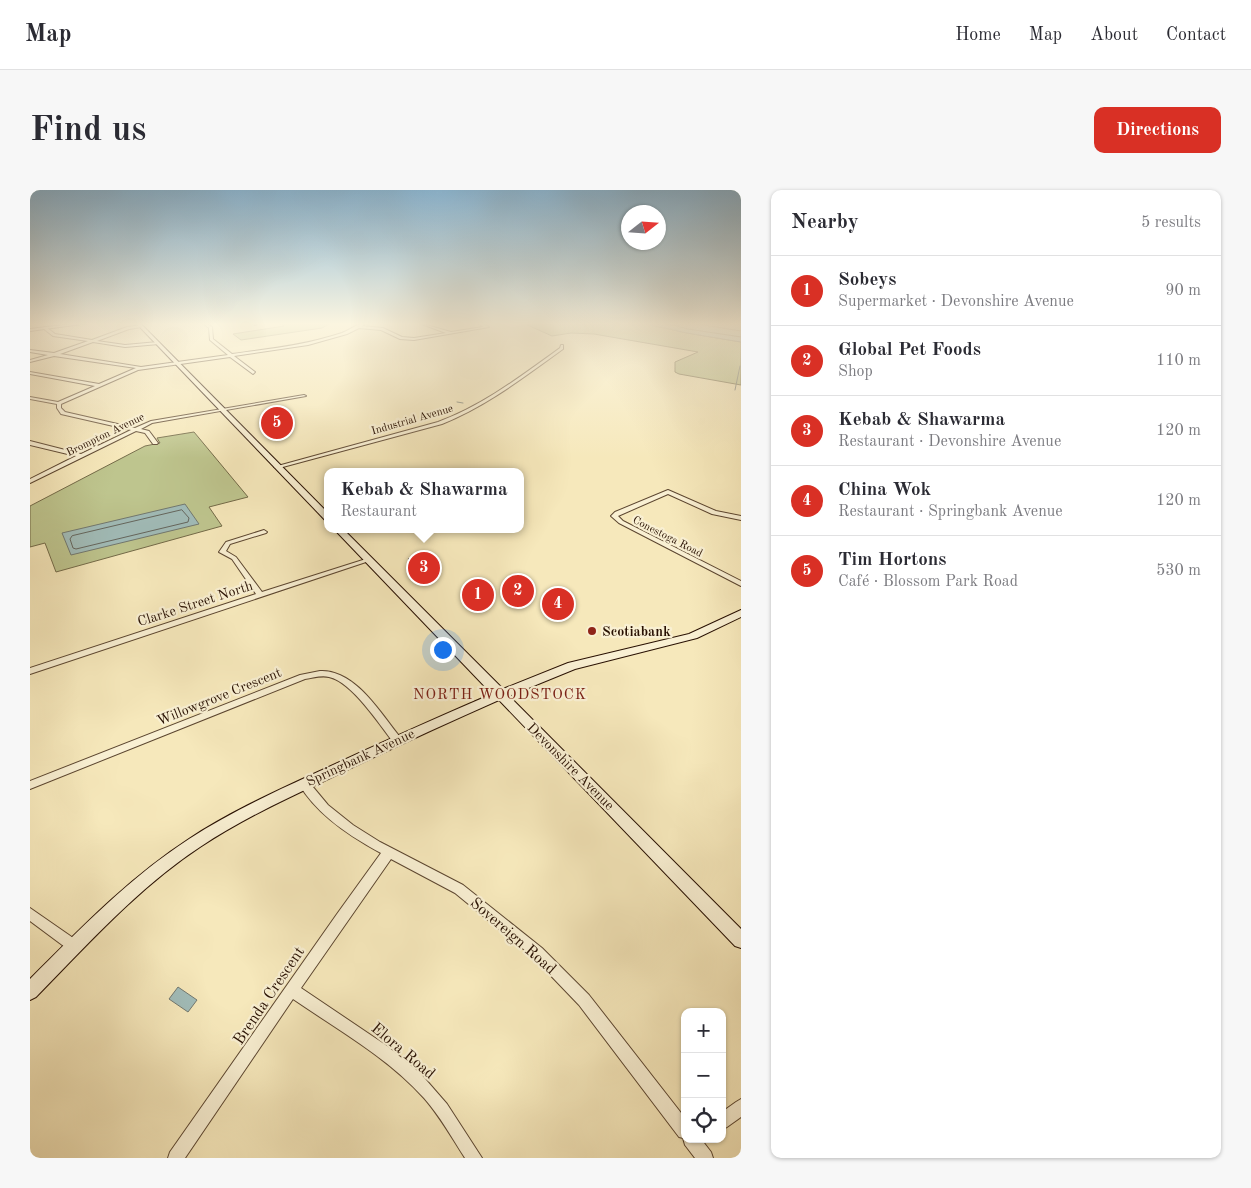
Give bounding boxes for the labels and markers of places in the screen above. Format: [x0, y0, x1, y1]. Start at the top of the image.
pin: 5 [261, 404, 293, 442]
pin: 3 [408, 549, 440, 587]
pin: 2 [502, 572, 534, 610]
pin: 1 [462, 576, 494, 614]
pin: 4 [542, 585, 574, 623]
marker: Scotiabank [586, 625, 598, 637]
place label: Scotiabank [602, 625, 671, 639]

